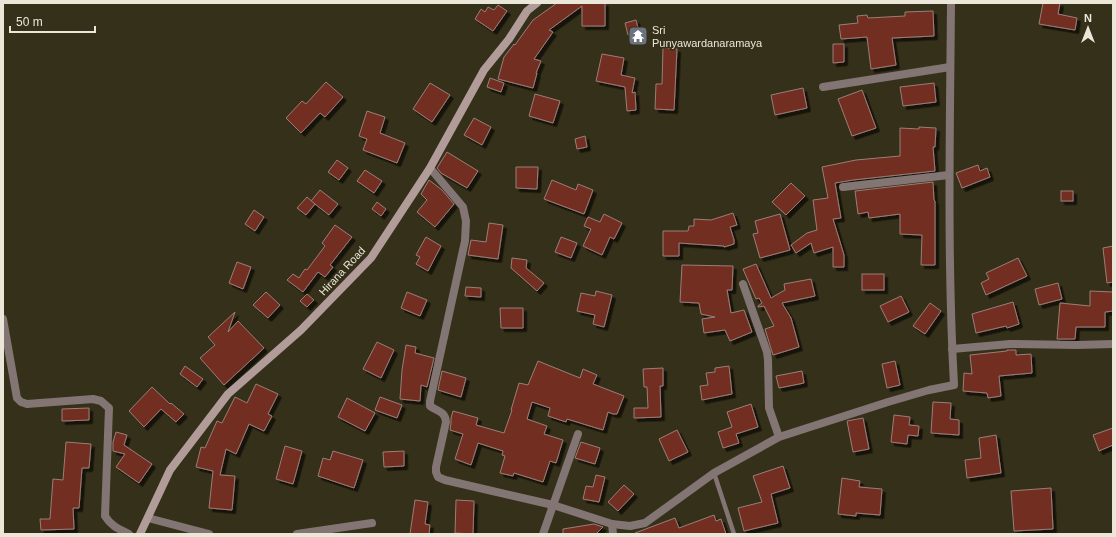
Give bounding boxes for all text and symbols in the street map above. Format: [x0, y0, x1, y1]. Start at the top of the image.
scale bar [10, 8, 95, 34]
north arrow [1068, 8, 1108, 48]
text: N [1084, 12, 1092, 24]
text: 50 m [16, 15, 43, 29]
place label: Sri Punyawardanaramaya [652, 24, 763, 49]
temple icon: Sri Punyawardanaramaya [627, 25, 649, 47]
street label: Hirana Road [317, 244, 367, 298]

